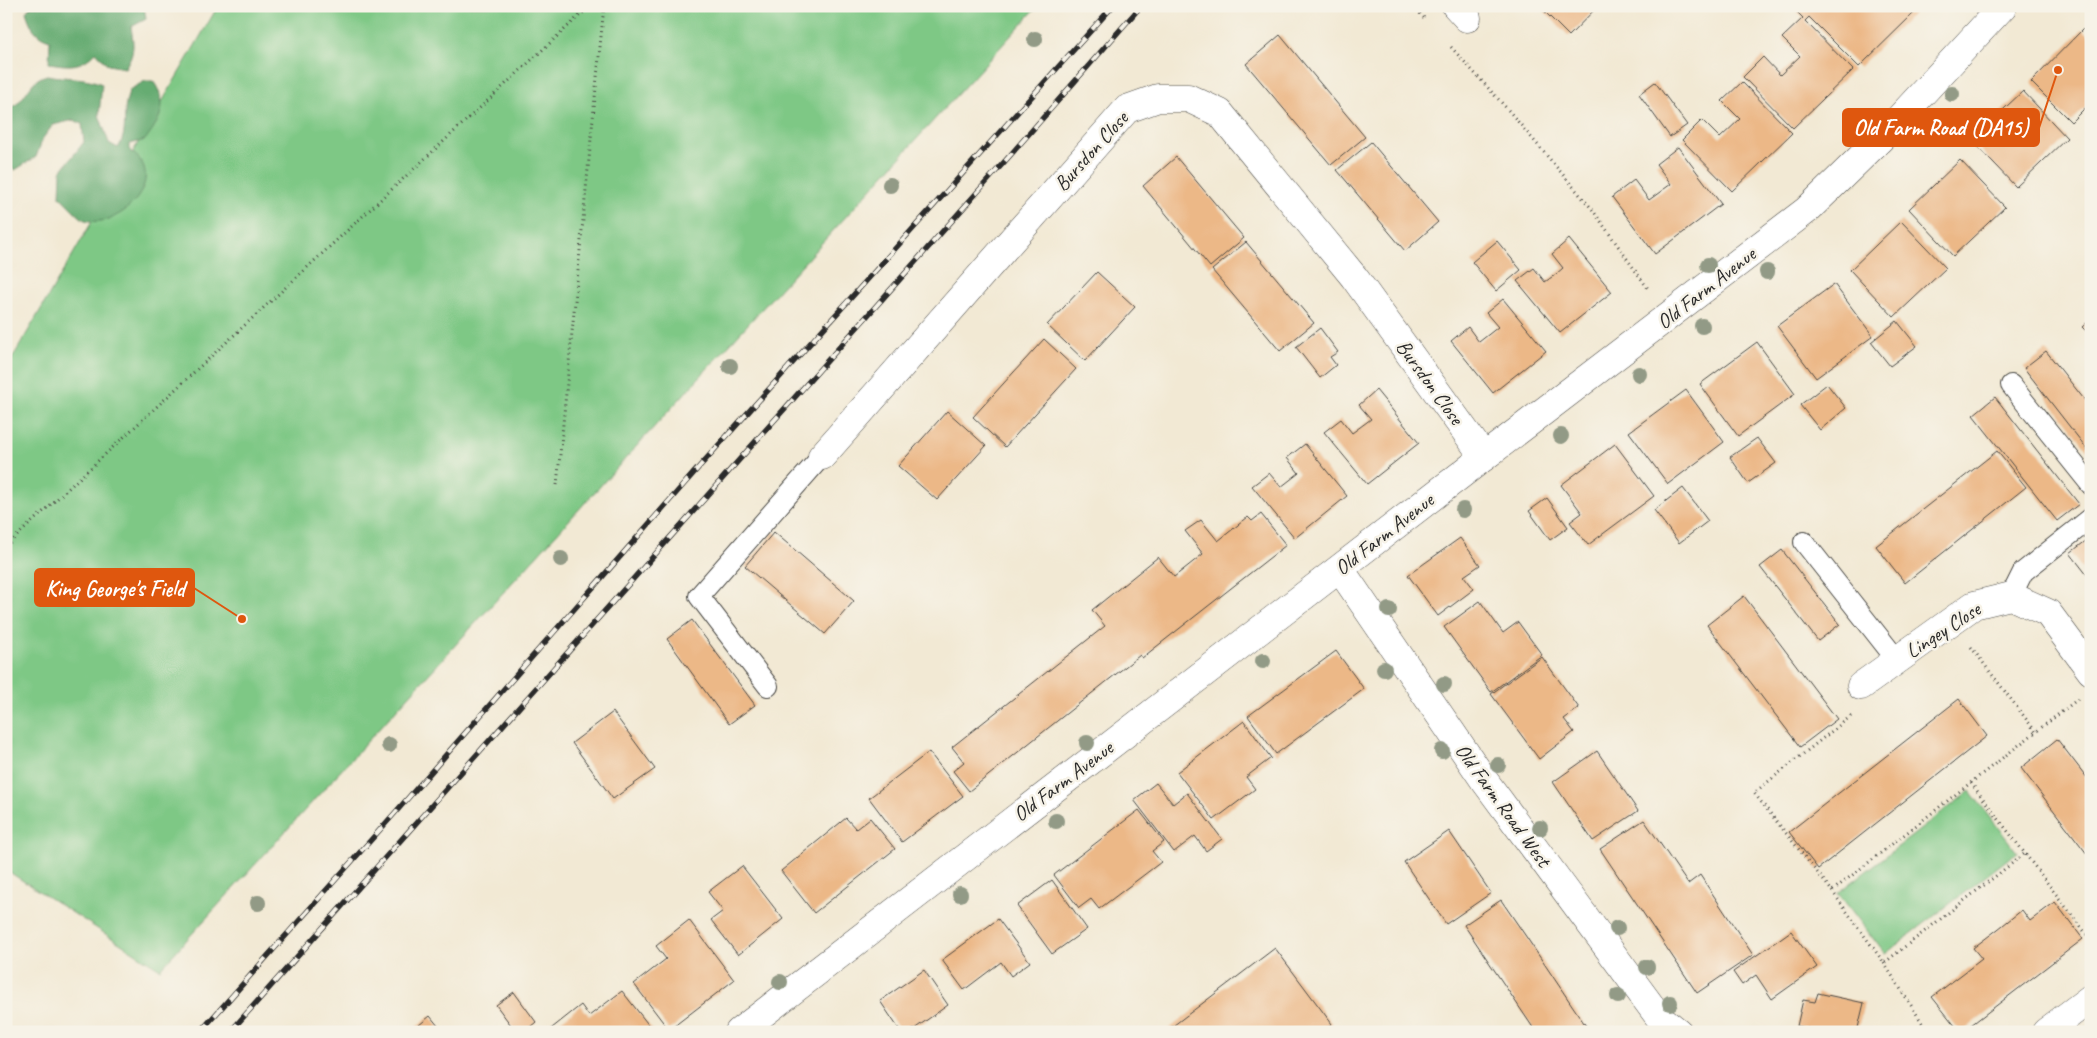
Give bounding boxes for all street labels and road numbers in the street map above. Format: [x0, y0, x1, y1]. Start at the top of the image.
street label: Bursdon Close [1048, 104, 1135, 196]
street label: Old Farm Avenue [1651, 240, 1762, 335]
street label: Bursdon Close [1391, 335, 1471, 431]
street label: Old Farm Avenue [1329, 486, 1440, 581]
street label: Lingey Close [1901, 595, 1987, 664]
street label: Old Farm Avenue [1008, 734, 1120, 827]
street label: Old Farm Road West [1450, 738, 1558, 873]

